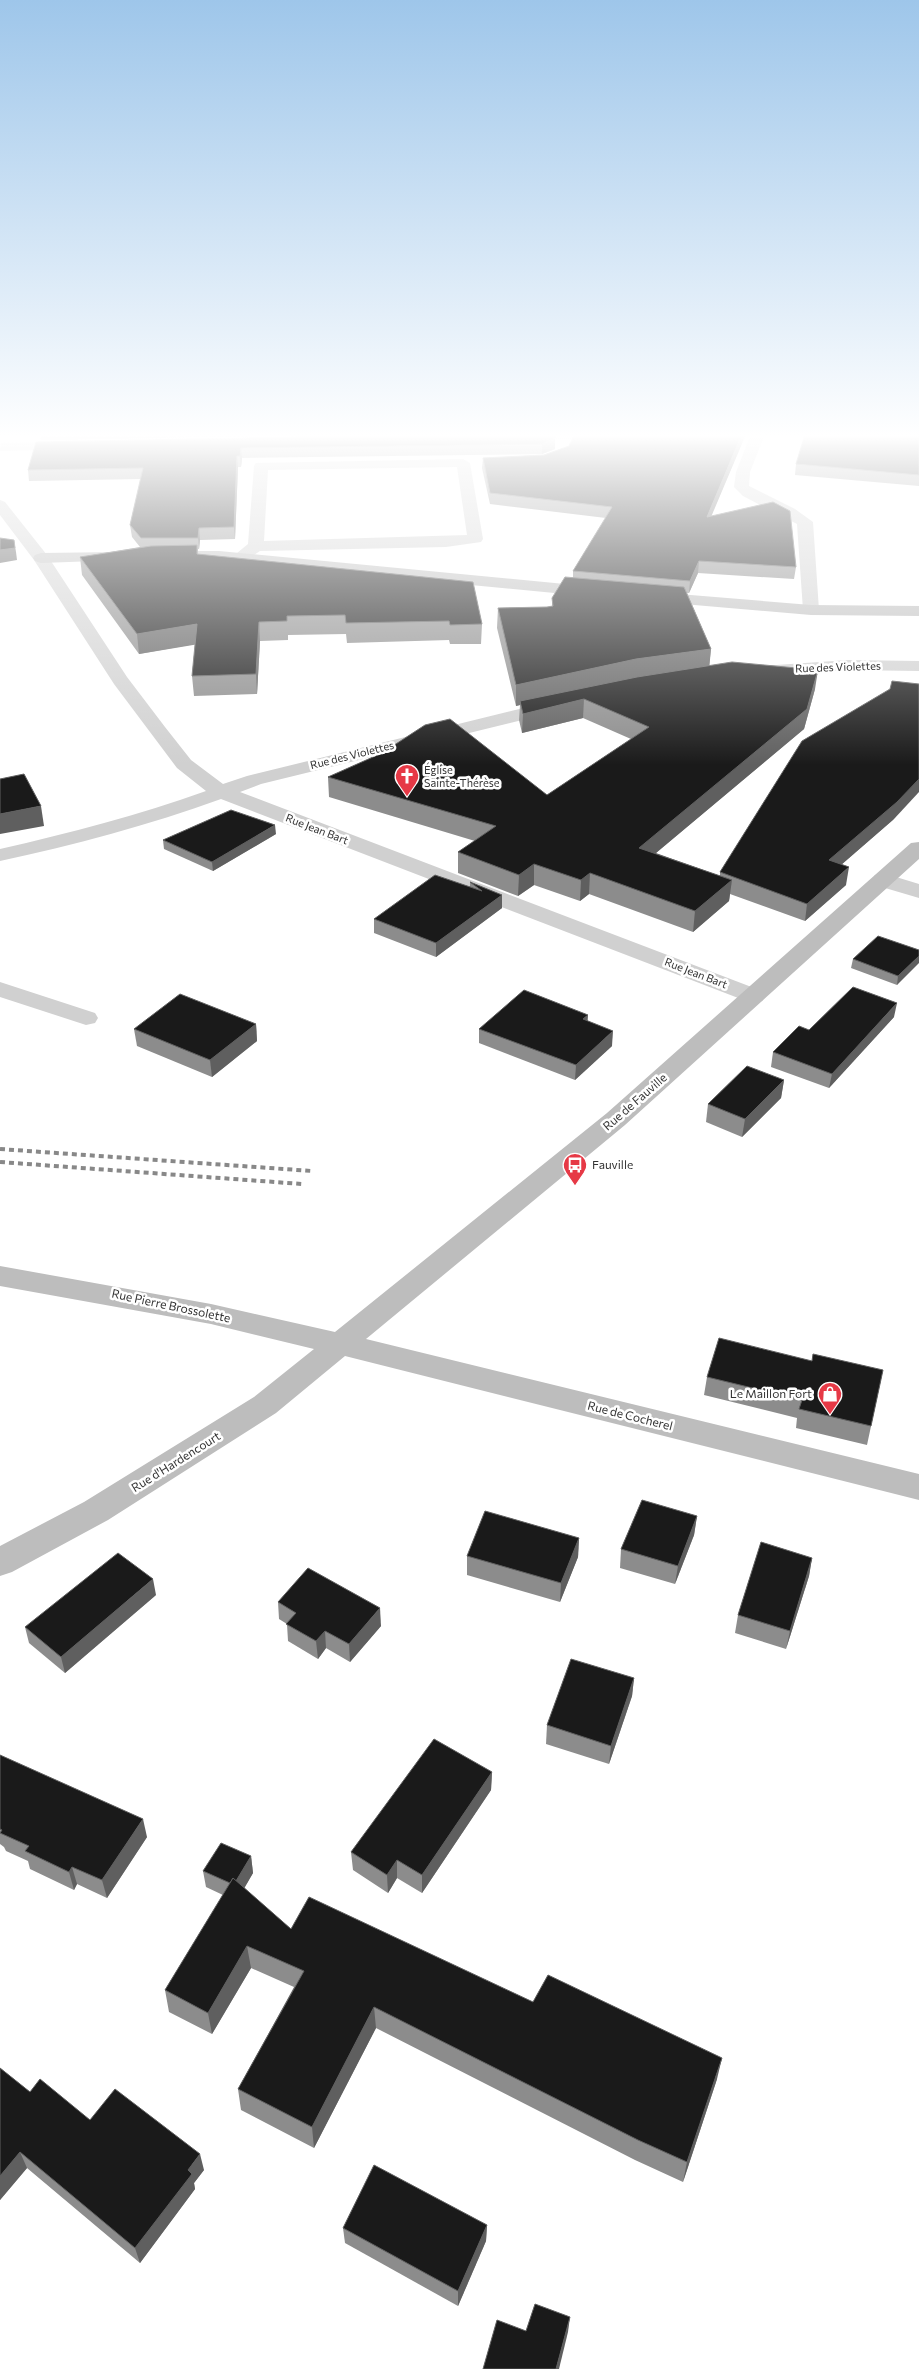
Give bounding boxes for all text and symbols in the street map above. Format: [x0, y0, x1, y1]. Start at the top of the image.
street label: Rue des Violettes [795, 659, 881, 674]
street label: Rue des Violettes [309, 738, 395, 771]
place label: Église Sainte-Thérèse [424, 762, 500, 789]
church icon: Église Sainte-Thérèse [394, 763, 420, 797]
street label: Rue Jean Bart [284, 811, 351, 848]
street label: Rue Jean Bart [663, 955, 730, 992]
street label: Rue de Fauville [600, 1070, 669, 1133]
bus stop icon: Fauville [562, 1152, 588, 1186]
place label: Fauville [592, 1157, 633, 1171]
street label: Rue Pierre Brossolette [111, 1286, 232, 1324]
shop icon: Le Maillon Fort [817, 1381, 843, 1415]
place label: Le Maillon Fort [730, 1386, 812, 1400]
street label: Rue de Cocherel [586, 1398, 674, 1432]
street label: Rue d'Hardencourt [128, 1428, 223, 1494]

